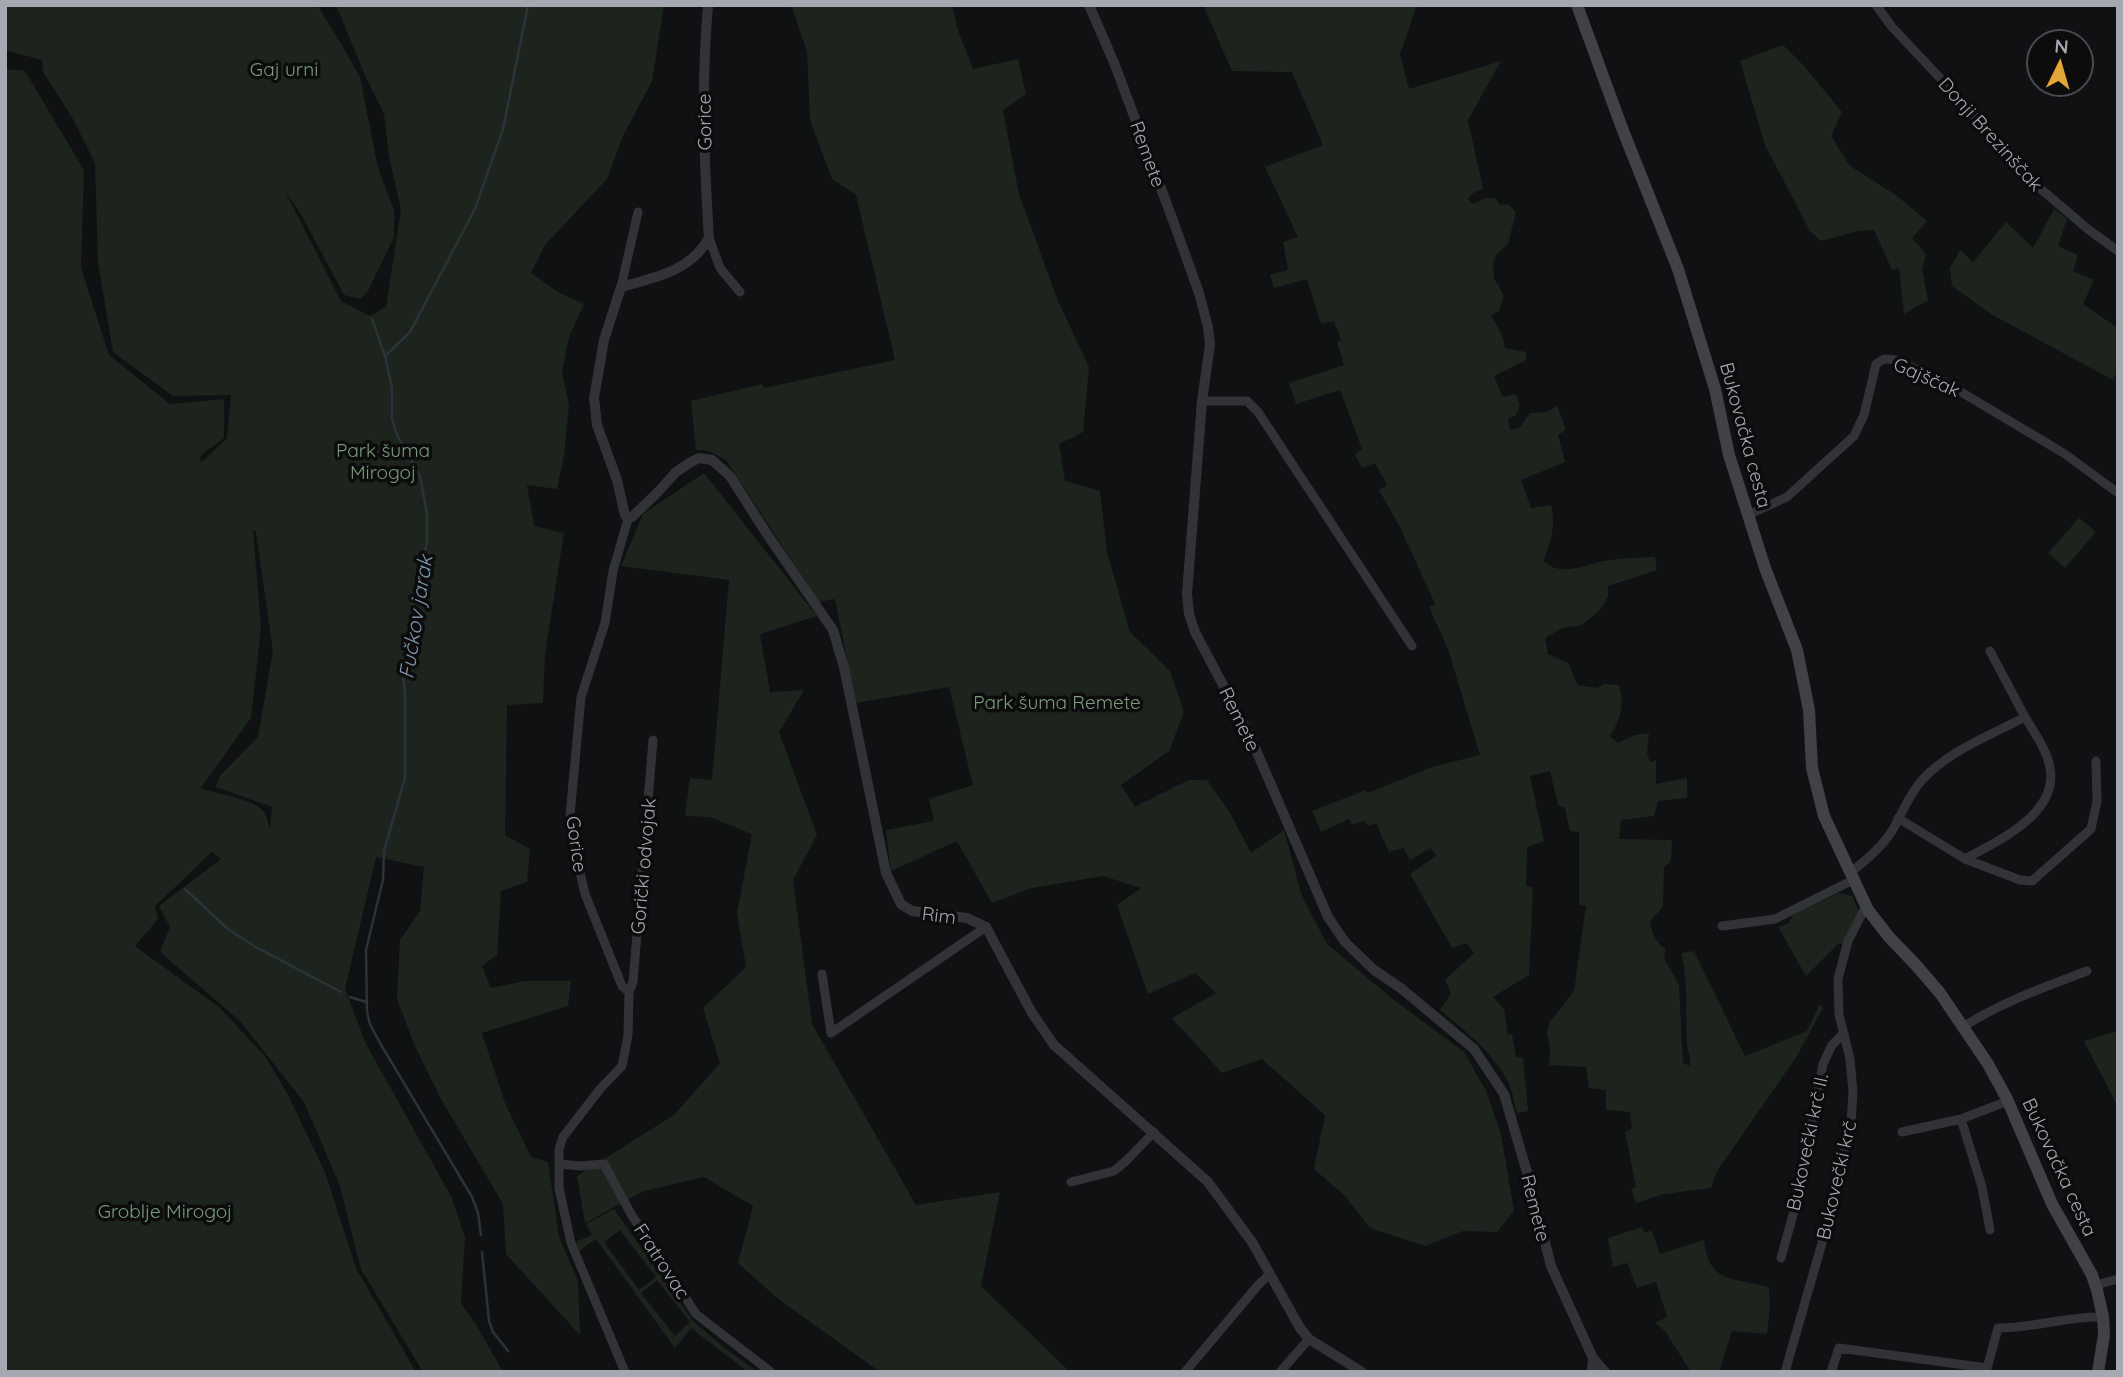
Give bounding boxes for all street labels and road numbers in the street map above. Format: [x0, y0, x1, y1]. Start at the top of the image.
street label: Donji Brezinščak [1933, 72, 2049, 196]
street label: Gorice [692, 93, 716, 151]
street label: Remete [1125, 118, 1171, 190]
street label: Gajščak [1890, 352, 1964, 402]
street label: Bukovačka cesta [1715, 359, 1777, 511]
street label: Remete [1214, 683, 1266, 755]
street label: Gorički odvojak [625, 797, 661, 935]
street label: Gorice [561, 814, 593, 874]
street label: Rim [921, 901, 957, 929]
street label: Bukovečki krč II. [1781, 1071, 1833, 1213]
street label: Bukovačka cesta [2017, 1094, 2103, 1240]
street label: Bukovečki krč [1811, 1118, 1861, 1242]
street label: Remete [1516, 1172, 1556, 1244]
street label: Fratrovac [629, 1219, 695, 1303]

